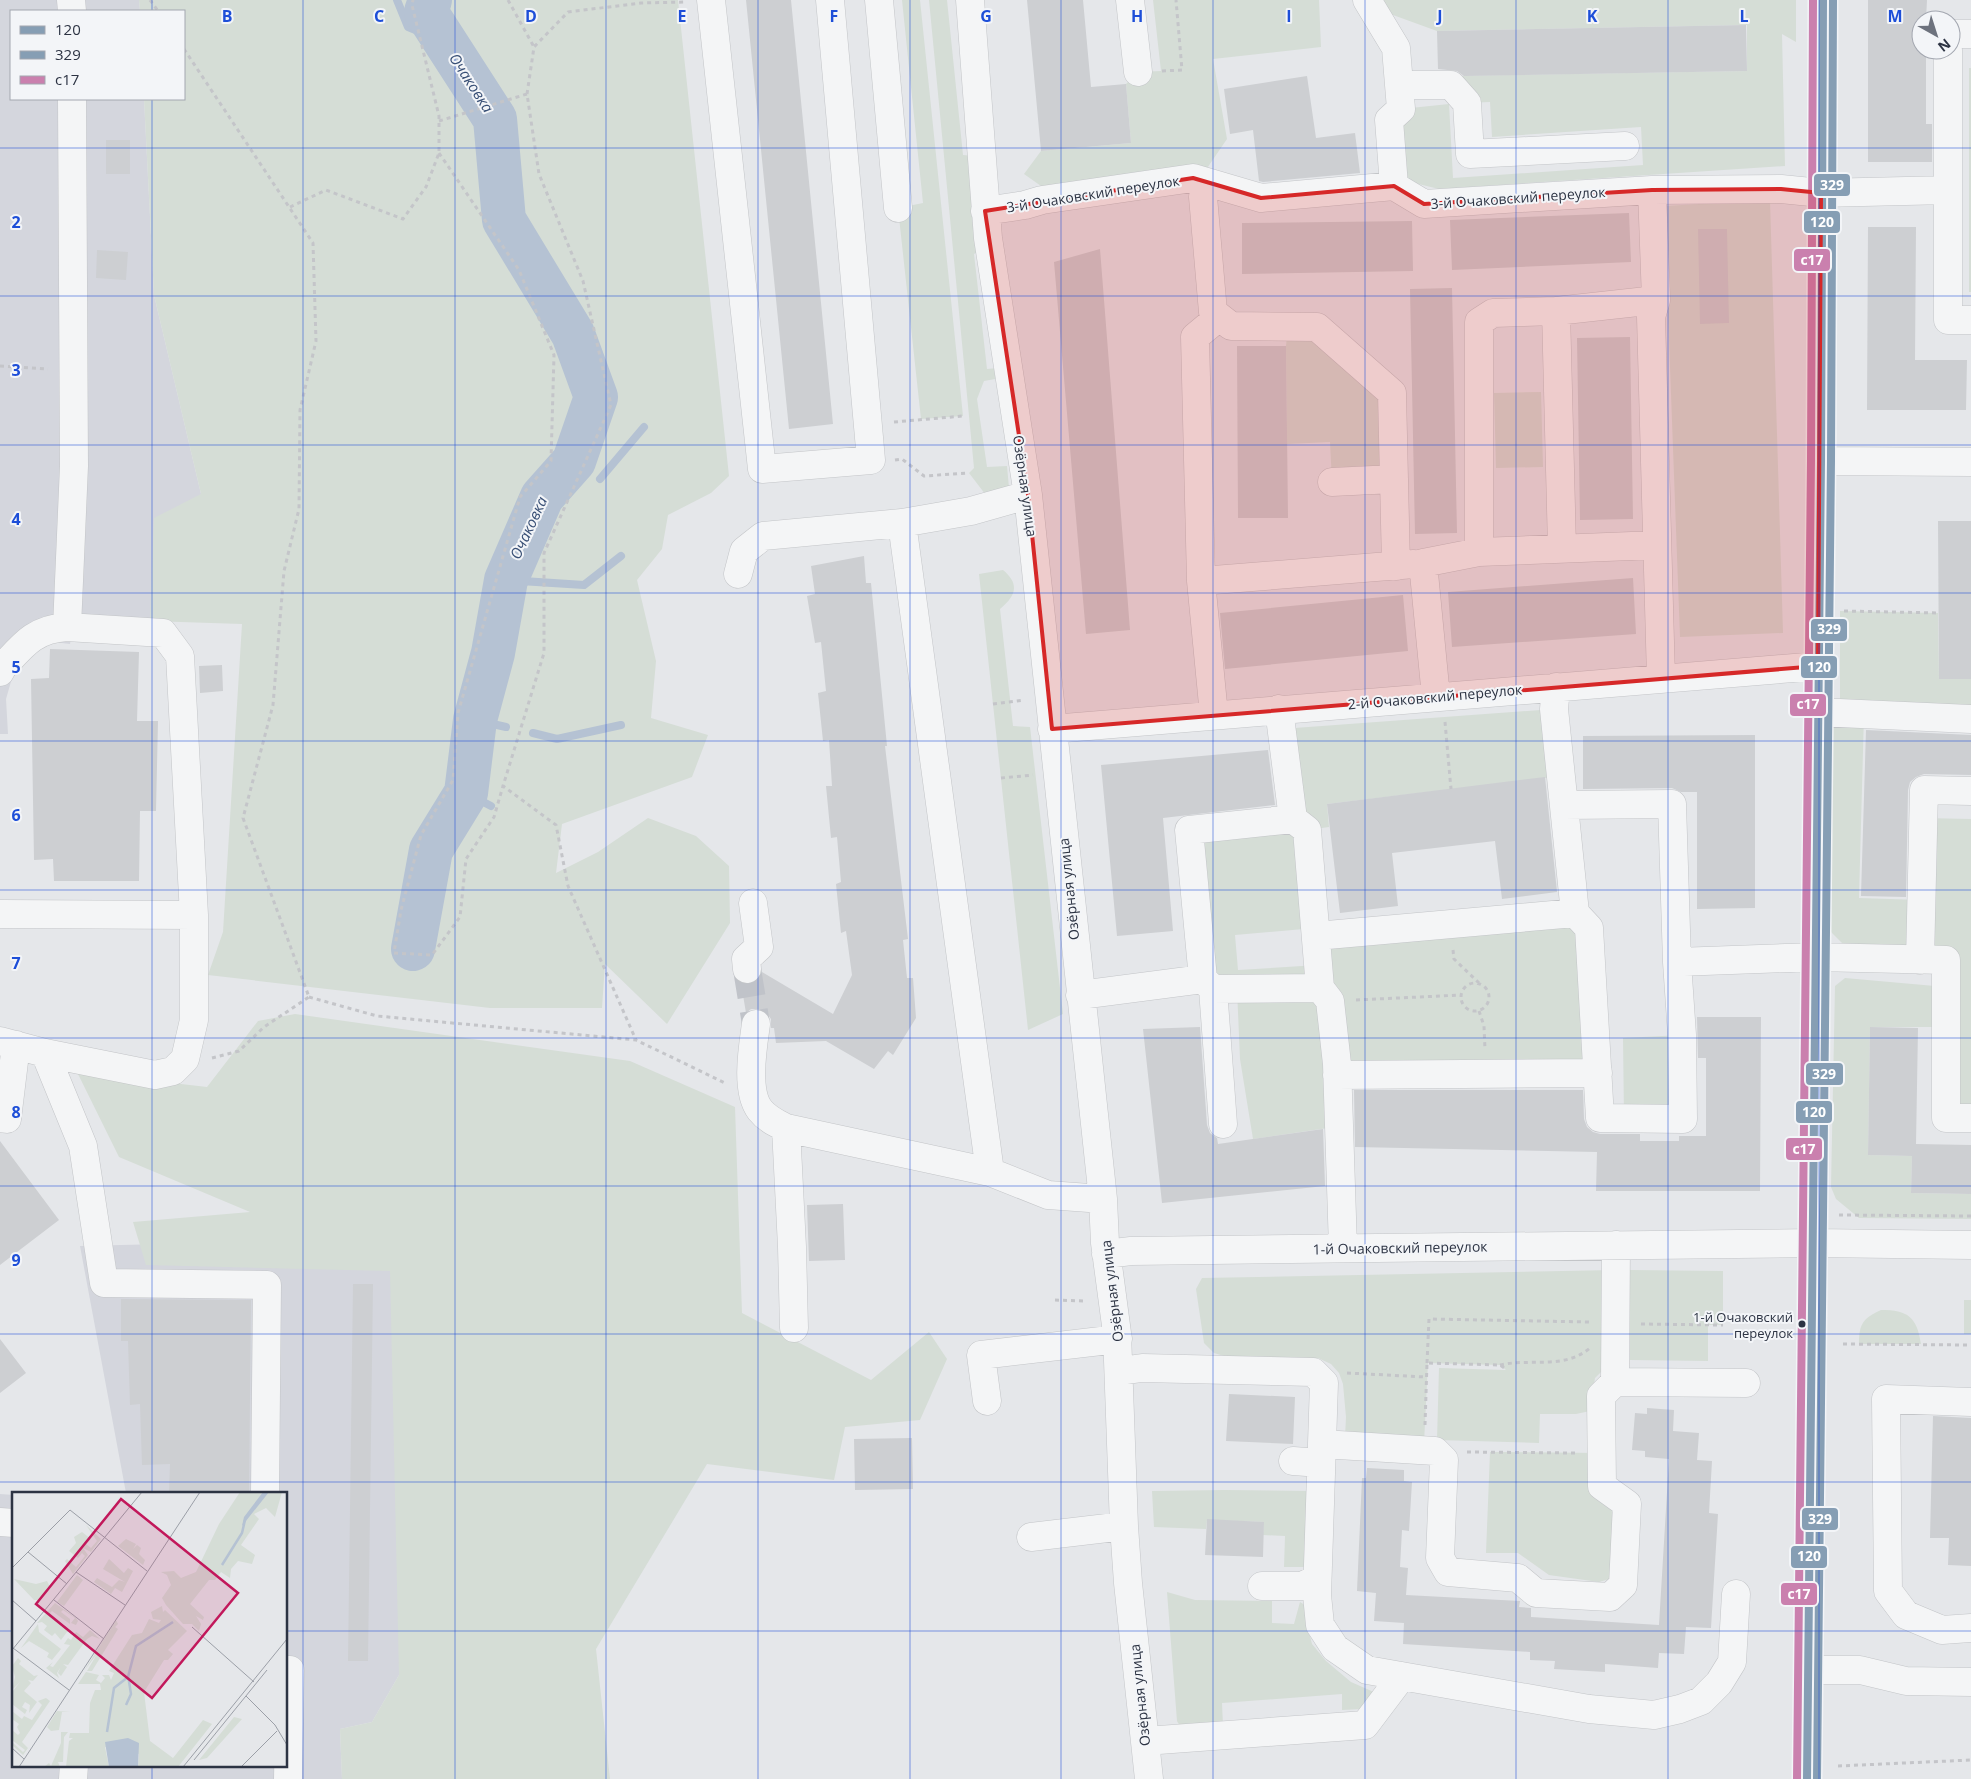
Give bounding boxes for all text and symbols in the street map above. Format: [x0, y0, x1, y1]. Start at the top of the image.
text: B [222, 5, 232, 27]
text: C [374, 5, 384, 27]
text: D [525, 5, 537, 27]
text: E [678, 5, 687, 27]
text: F [830, 5, 838, 27]
text: G [980, 5, 992, 27]
text: H [1131, 5, 1143, 27]
text: I [1286, 5, 1292, 27]
text: J [1435, 5, 1443, 27]
text: K [1587, 5, 1598, 27]
text: L [1739, 5, 1749, 27]
text: M [1887, 5, 1903, 27]
legend [10, 10, 185, 100]
north arrow [1911, 10, 1961, 60]
text: 120 [55, 19, 81, 39]
text: N [1934, 35, 1955, 56]
text: 329 [55, 44, 81, 64]
water label: Очаковка [445, 49, 499, 116]
text: с17 [55, 69, 79, 89]
street label: 3-й Очаковский переулок [1005, 170, 1182, 217]
line badge: 329 [1813, 173, 1851, 197]
text: 329 [1820, 175, 1844, 194]
street label: 3-й Очаковский переулок [1430, 182, 1607, 213]
line badge: 120 [1803, 210, 1841, 234]
text: 2 [11, 211, 21, 233]
text: 120 [1810, 212, 1834, 231]
line badge: с17 [1793, 248, 1831, 272]
text: с17 [1800, 250, 1824, 269]
text: 3 [11, 359, 21, 381]
street label: Озёрная улица [1009, 434, 1042, 538]
water label: Очаковка [505, 493, 552, 562]
text: 4 [11, 508, 21, 530]
line badge: 329 [1810, 618, 1848, 642]
text: 329 [1817, 619, 1841, 638]
line badge: 120 [1800, 655, 1838, 679]
text: 5 [11, 656, 21, 678]
text: 120 [1807, 657, 1831, 676]
street label: 2-й Очаковский переулок [1347, 679, 1524, 714]
line badge: с17 [1789, 693, 1827, 717]
text: с17 [1796, 694, 1820, 713]
text: 6 [11, 804, 21, 826]
street label: Озёрная улица [1054, 837, 1083, 941]
text: 7 [11, 952, 21, 974]
line badge: 329 [1805, 1062, 1844, 1086]
text: 329 [1812, 1064, 1836, 1083]
line badge: 120 [1795, 1100, 1833, 1124]
text: 8 [11, 1101, 21, 1123]
text: 120 [1802, 1102, 1826, 1121]
line badge: с17 [1785, 1137, 1823, 1161]
text: с17 [1792, 1139, 1816, 1158]
street label: 1-й Очаковский переулок [1312, 1236, 1488, 1259]
street label: Озёрная улица [1096, 1239, 1127, 1343]
text: 9 [11, 1249, 21, 1271]
place label: 1-й Очаковский переулок [1693, 1308, 1793, 1342]
marker: 1-й Очаковский переулок [1797, 1319, 1807, 1329]
inset map [12, 1492, 288, 1766]
line badge: 329 [1801, 1507, 1839, 1531]
text: 329 [1808, 1509, 1832, 1528]
line badge: 120 [1790, 1545, 1828, 1569]
text: 120 [1797, 1546, 1821, 1565]
line badge: с17 [1780, 1582, 1818, 1606]
text: с17 [1787, 1584, 1811, 1603]
street label: Озёрная улица [1125, 1643, 1154, 1747]

